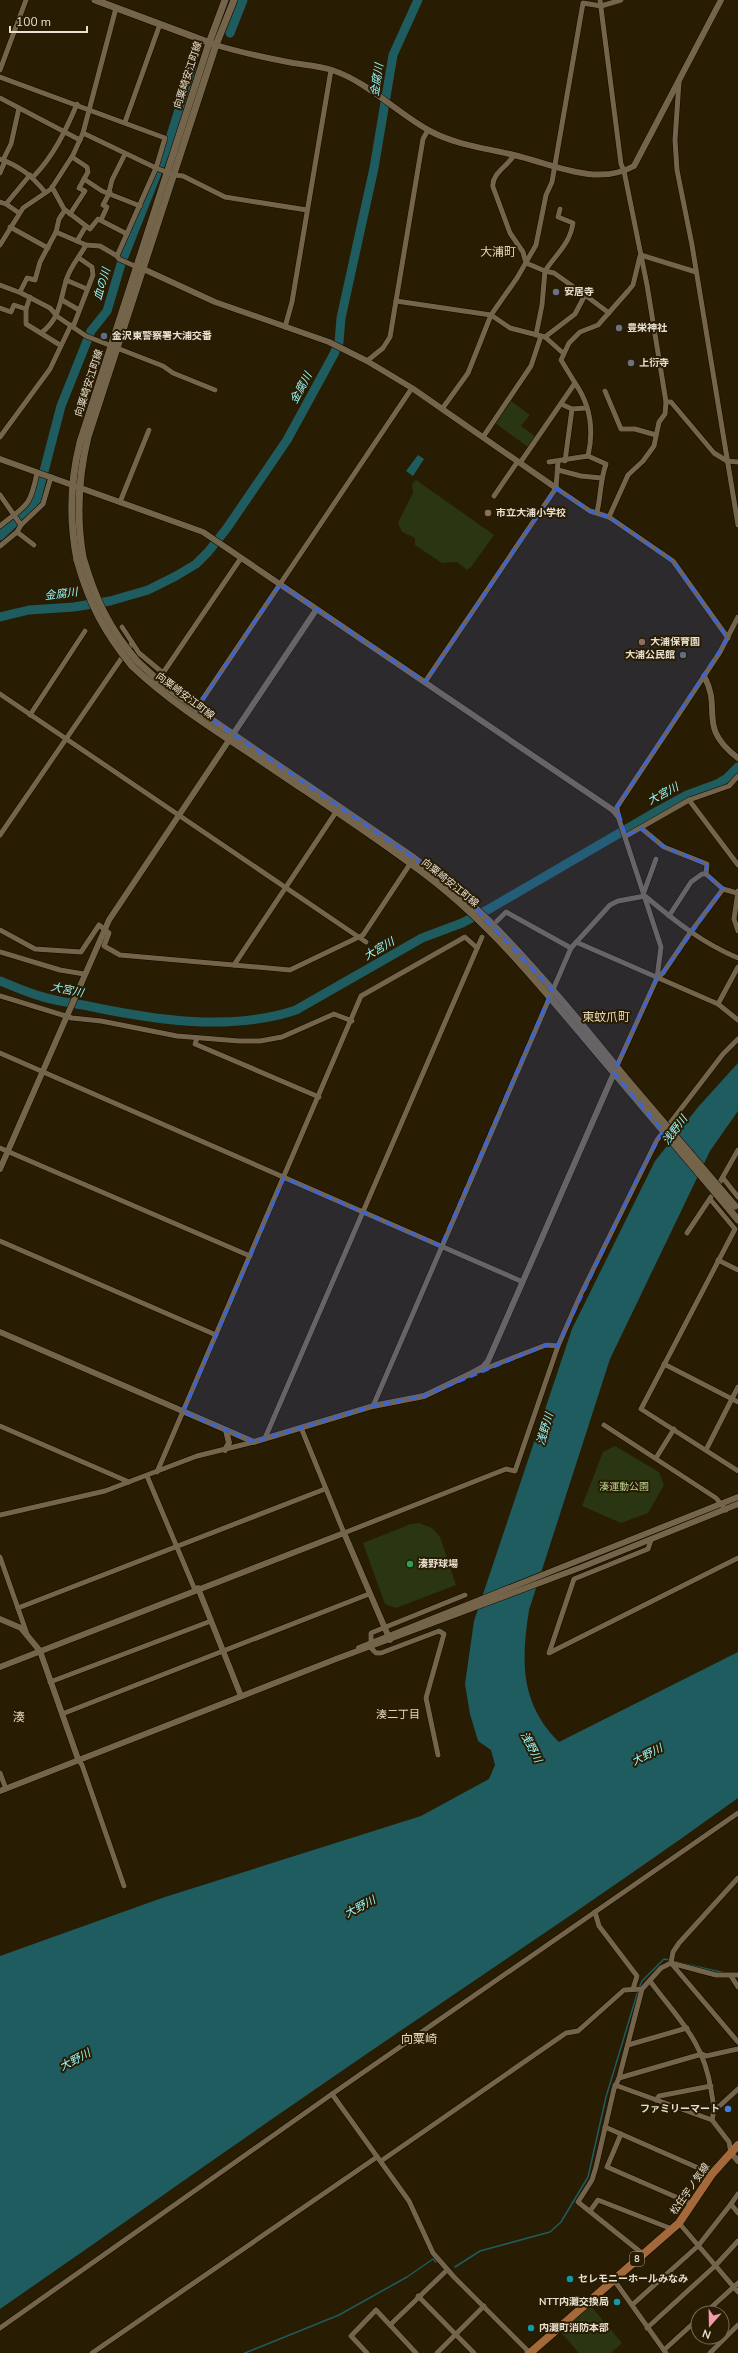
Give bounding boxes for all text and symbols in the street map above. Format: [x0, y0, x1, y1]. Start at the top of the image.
scale bar [10, 8, 87, 34]
text: 100 m [16, 14, 51, 30]
street label: 向粟崎安江町線 [171, 40, 205, 110]
water label: 金腐川 [367, 62, 387, 97]
district label: 大浦町 [480, 244, 516, 260]
water label: 血の川 [90, 265, 114, 302]
place label: 安居寺 [564, 285, 594, 299]
marker: 安居寺 [551, 287, 561, 297]
place label: 豊栄神社 [627, 321, 668, 335]
marker: 豊栄神社 [614, 323, 624, 333]
place label: 金沢東警察署大浦交番 [112, 329, 212, 343]
marker: 金沢東警察署大浦交番 [99, 331, 109, 341]
street label: 向粟崎安江町線 [72, 348, 106, 418]
place label: 上衍寺 [639, 356, 669, 370]
marker: 上衍寺 [626, 358, 636, 368]
water label: 金腐川 [287, 369, 316, 406]
place label: 市立大浦小学校 [496, 506, 566, 520]
marker: 市立大浦小学校 [483, 508, 493, 518]
water label: 金腐川 [44, 584, 79, 603]
place label: 大浦保育園 [650, 635, 700, 649]
marker: 大浦保育園 [637, 637, 647, 647]
place label: 大浦公民館 [625, 648, 675, 662]
marker: 大浦公民館 [678, 650, 688, 660]
street label: 向粟崎安江町線 [153, 669, 217, 723]
water label: 大宮川 [645, 779, 682, 808]
street label: 向粟崎安江町線 [418, 856, 482, 910]
water label: 大宮川 [361, 934, 398, 964]
water label: 大宮川 [49, 979, 86, 1001]
district label: 東蚊爪町 [582, 1009, 630, 1025]
water label: 浅野川 [659, 1112, 692, 1148]
water label: 浅野川 [533, 1410, 557, 1447]
park label: 湊運動公園 [599, 1480, 649, 1494]
place label: 湊野球場 [418, 1557, 458, 1571]
marker: 湊野球場 [405, 1559, 415, 1569]
district label: 湊二丁目 [376, 1707, 420, 1722]
district label: 湊 [13, 1709, 25, 1725]
water label: 浅野川 [517, 1729, 546, 1766]
water label: 大野川 [629, 1740, 666, 1769]
water label: 大野川 [342, 1892, 379, 1921]
district label: 向粟崎 [401, 2031, 437, 2047]
water label: 大野川 [57, 2045, 94, 2074]
place label: ファミリーマート [640, 2102, 720, 2116]
marker: ファミリーマート [723, 2104, 733, 2114]
street label: 松任宇ノ気線 [667, 2160, 713, 2218]
road number: 8 [630, 2252, 644, 2266]
place label: セレモニーホールみなみ [578, 2272, 688, 2286]
marker: セレモニーホールみなみ [565, 2274, 575, 2284]
place label: NTT内灘交換局 [539, 2295, 609, 2309]
marker: NTT内灘交換局 [612, 2297, 622, 2307]
north arrow [690, 2305, 730, 2345]
place label: 内灘町消防本部 [539, 2321, 609, 2335]
marker: 内灘町消防本部 [526, 2323, 536, 2333]
text: N [700, 2325, 713, 2342]

